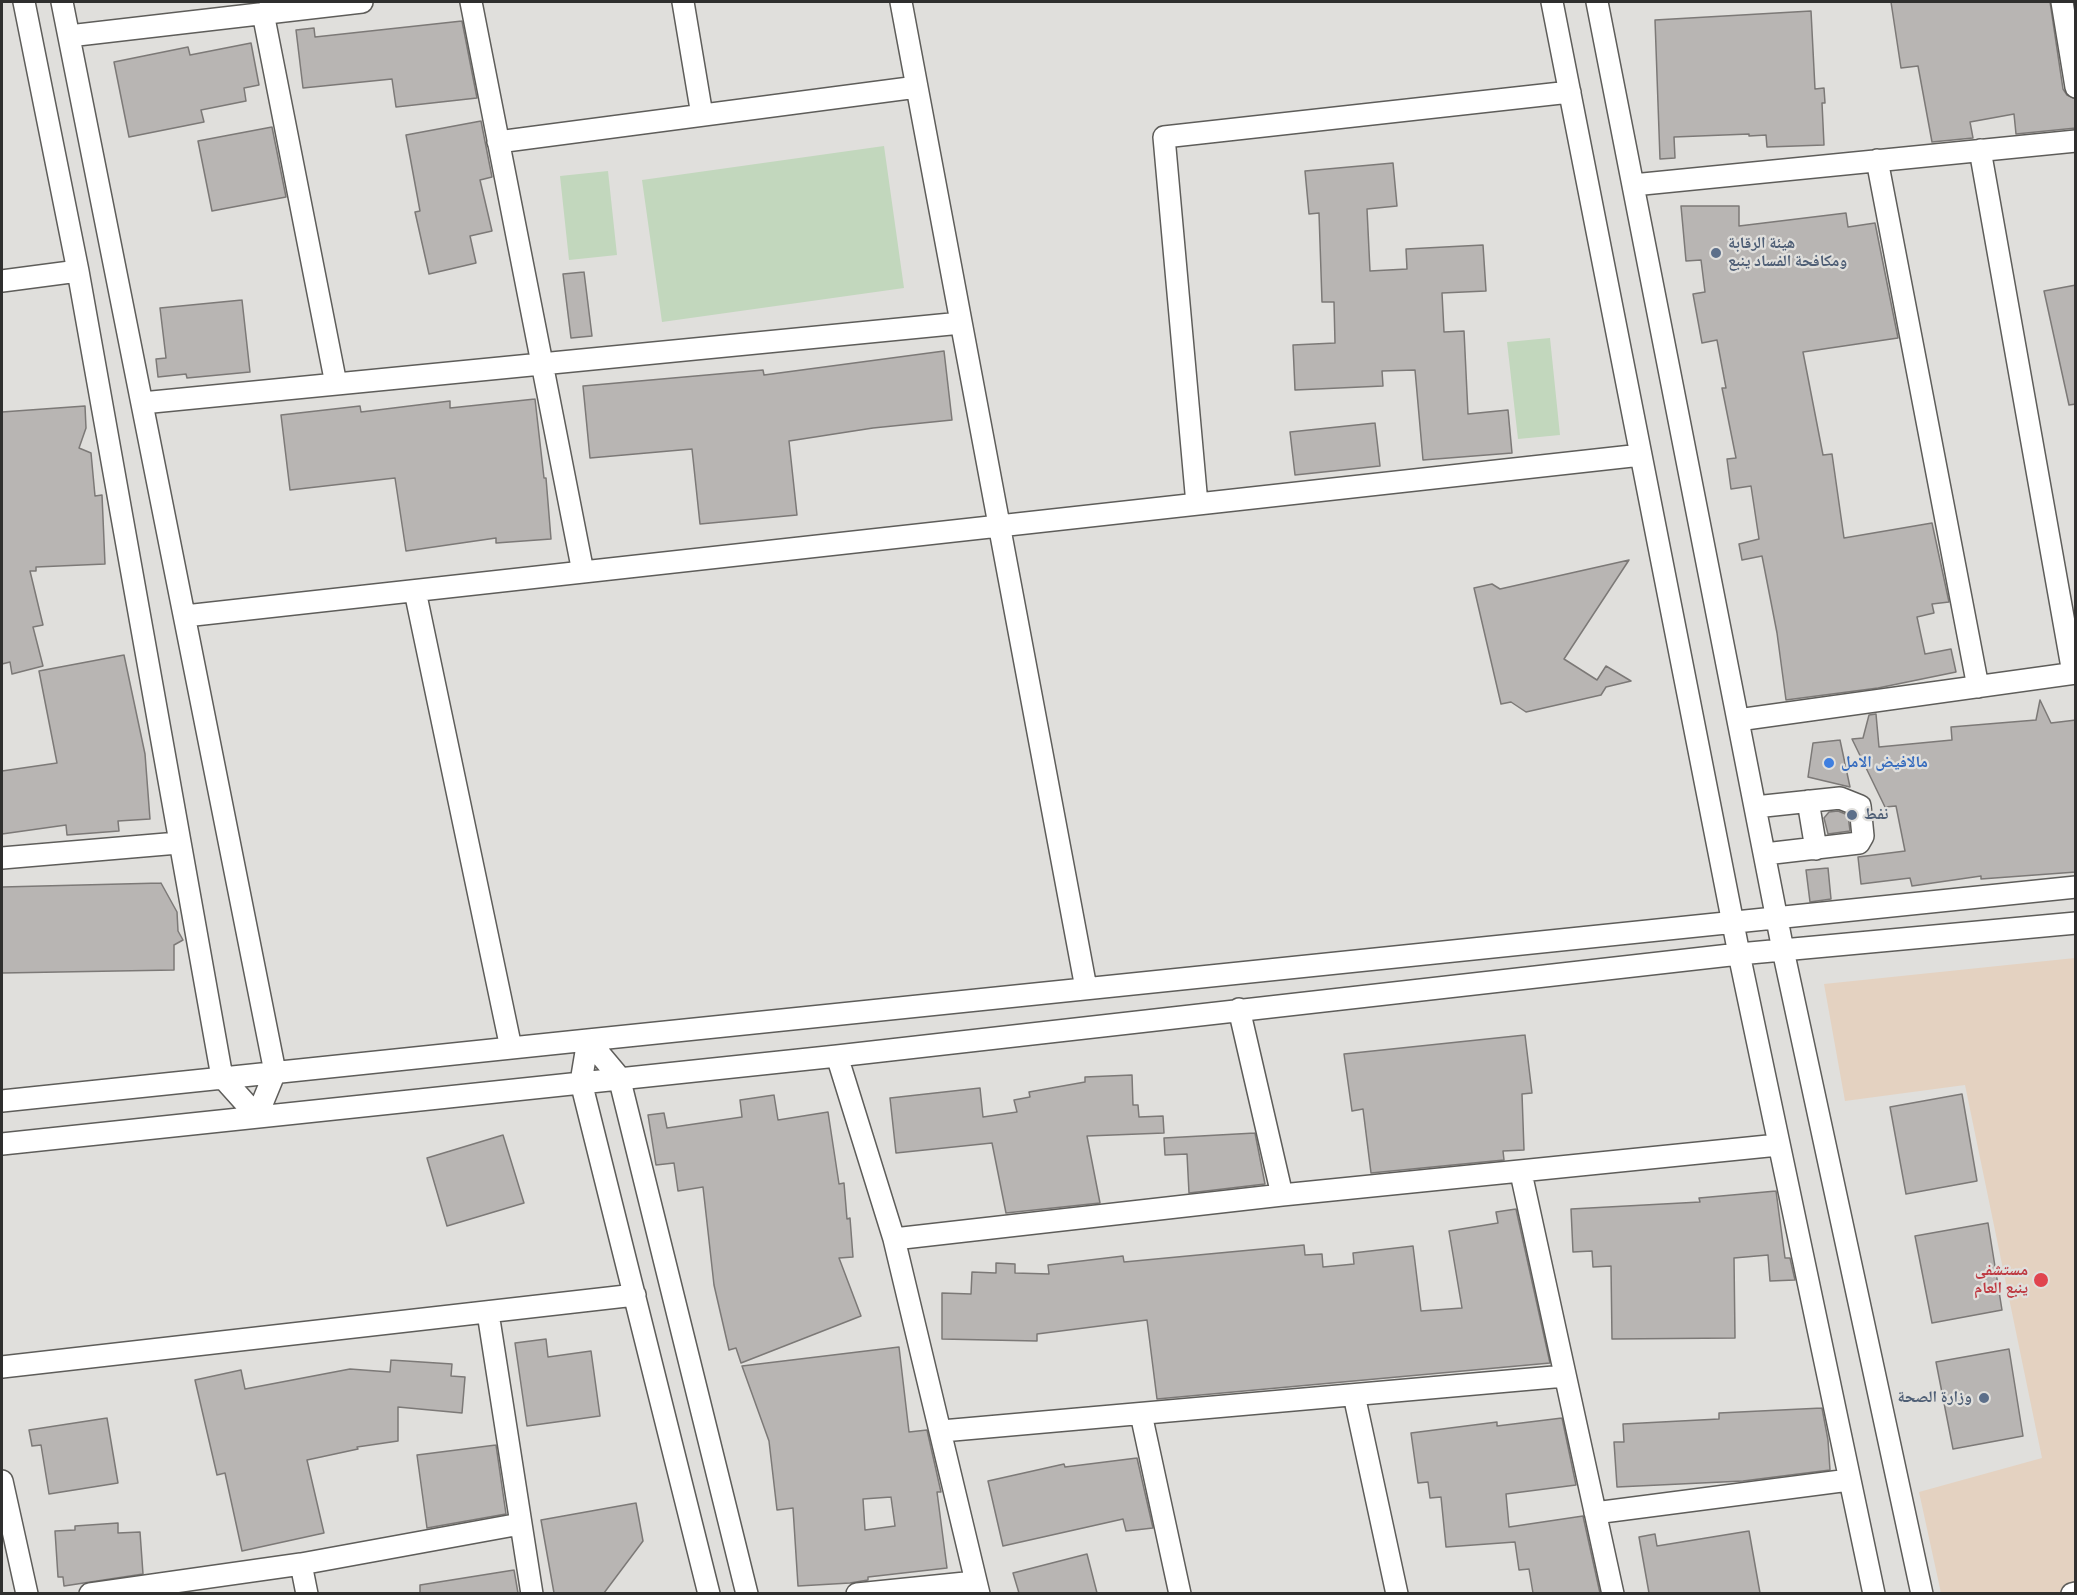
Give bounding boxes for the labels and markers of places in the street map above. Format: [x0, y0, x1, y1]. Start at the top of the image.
place label: هيئة الرقابة ومكافحة الفساد ينبع [1728, 234, 1847, 272]
marker: هيئة الرقابة ومكافحة الفساد ينبع [1709, 246, 1723, 260]
place label: مالافيض الامل [1841, 753, 1928, 773]
marker: مالافيض الامل [1822, 756, 1836, 770]
place label: نفط [1864, 805, 1888, 825]
marker: نفط [1845, 808, 1859, 822]
place label: مستشفى ينبع العام [1974, 1261, 2028, 1299]
marker: مستشفى ينبع العام [2032, 1271, 2050, 1289]
place label: وزارة الصحة [1898, 1388, 1972, 1408]
marker: وزارة الصحة [1977, 1391, 1991, 1405]

